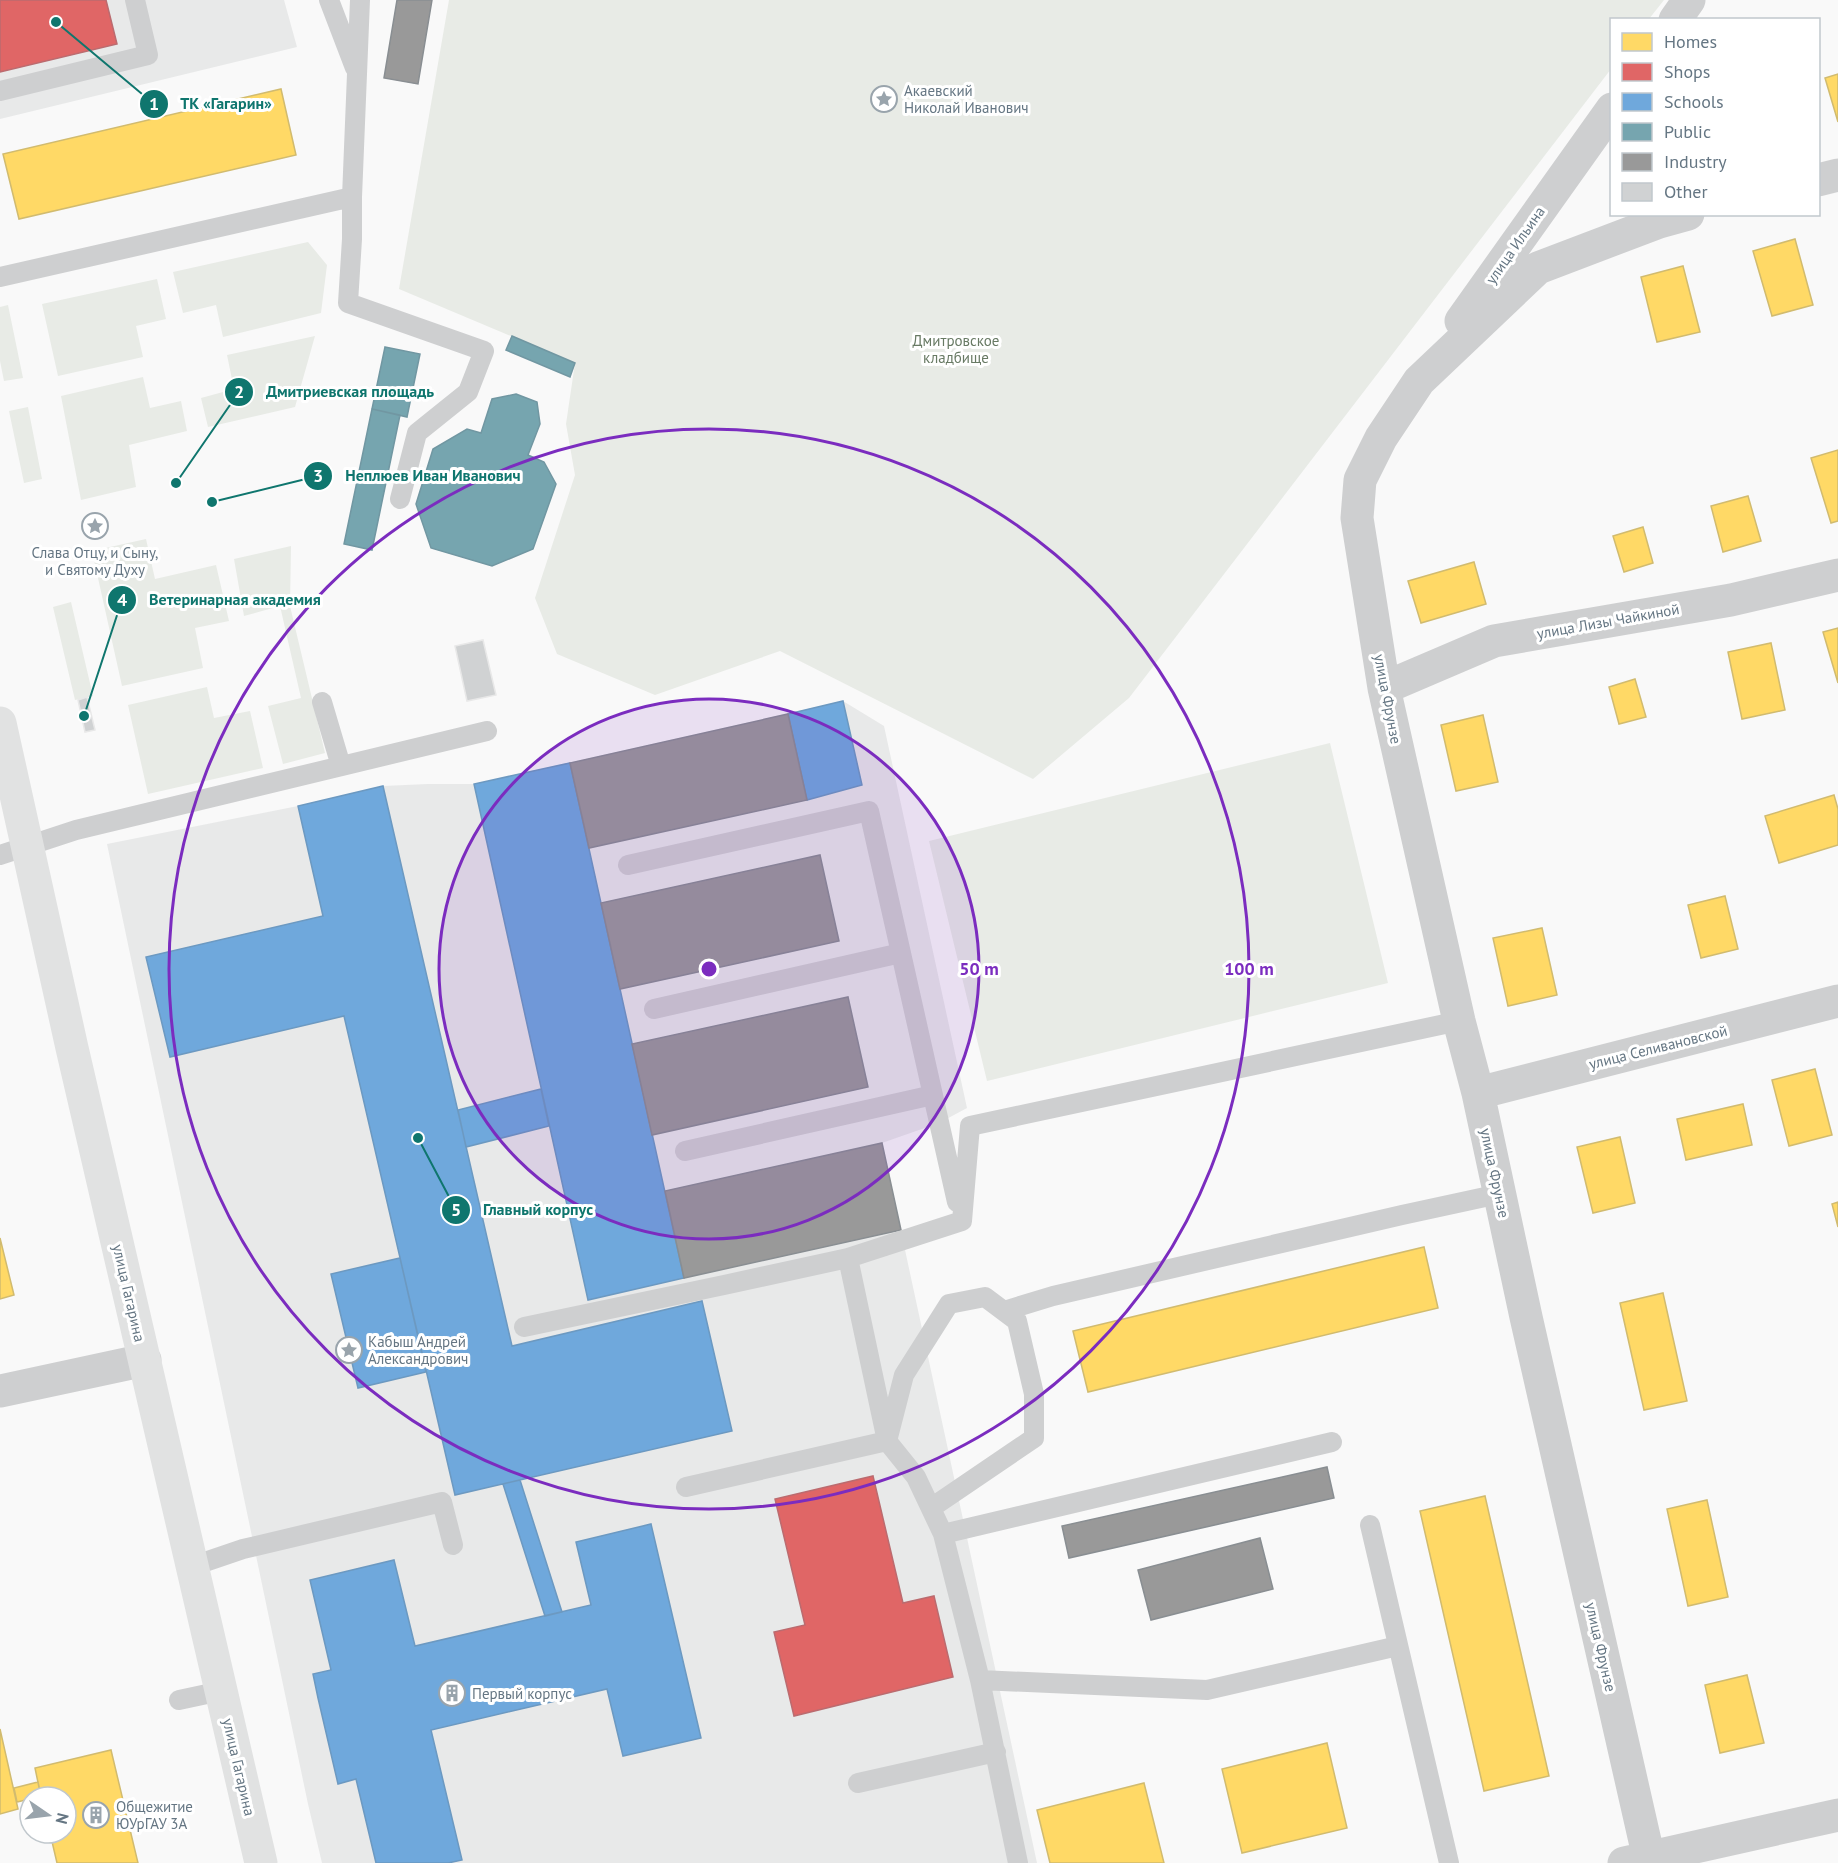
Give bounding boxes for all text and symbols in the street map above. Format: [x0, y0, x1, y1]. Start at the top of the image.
legend [1610, 18, 1820, 216]
text: Homes [1664, 30, 1717, 53]
text: Shops [1664, 60, 1710, 83]
place label: Акаевский Николай Иванович [904, 81, 1029, 117]
place icon: Акаевский Николай Иванович [869, 84, 899, 114]
callout: ТК «Гагарин» [139, 87, 284, 121]
text: Schools [1664, 90, 1724, 113]
text: 1 [149, 92, 159, 115]
text: ТК «Гагарин» [180, 93, 272, 113]
text: Public [1664, 120, 1711, 143]
text: Industry [1664, 150, 1727, 173]
text: Other [1664, 180, 1708, 203]
street label: улица Ильина [1481, 202, 1549, 288]
park label: Дмитровское кладбище [913, 331, 999, 367]
callout: Дмитриевская площадь [224, 375, 447, 409]
text: 2 [234, 380, 244, 403]
text: Дмитриевская площадь [266, 381, 434, 401]
callout: Неплюев Иван Иванович [303, 459, 533, 493]
text: 3 [313, 464, 323, 487]
text: Неплюев Иван Иванович [345, 465, 521, 485]
place icon: Слава Отцу, и Сыну, и Святому Духу [80, 511, 110, 541]
place label: Слава Отцу, и Сыну, и Святому Духу [32, 543, 158, 579]
callout: Ветеринарная академия [107, 583, 333, 617]
text: 4 [117, 588, 127, 611]
text: Ветеринарная академия [149, 589, 321, 609]
street label: улица Лизы Чайкиной [1535, 599, 1681, 643]
street label: улица Фрунзе [1370, 652, 1406, 746]
text: 50 m [959, 957, 999, 980]
text: 100 m [1224, 957, 1274, 980]
centre of rings [699, 959, 719, 979]
street label: улица Селивановской [1587, 1021, 1729, 1073]
street label: улица Фрунзе [1476, 1126, 1514, 1220]
callout: Главный корпус [441, 1193, 605, 1227]
text: 5 [451, 1198, 461, 1221]
text: Главный корпус [483, 1199, 593, 1219]
street label: улица Гагарина [109, 1242, 149, 1344]
place label: Кабыш Андрей Александрович [368, 1332, 468, 1368]
place icon: Кабыш Андрей Александрович [334, 1335, 364, 1365]
street label: улица Фрунзе [1581, 1600, 1621, 1694]
building icon: Первый корпус [437, 1678, 467, 1708]
place label: Первый корпус [472, 1684, 572, 1703]
street label: улица Гагарина [219, 1716, 259, 1818]
north arrow [18, 1785, 78, 1845]
place label: Общежитие ЮУрГАУ 3А [116, 1797, 193, 1833]
building icon: Общежитие ЮУрГАУ 3А [81, 1800, 111, 1830]
text: N [52, 1811, 74, 1826]

